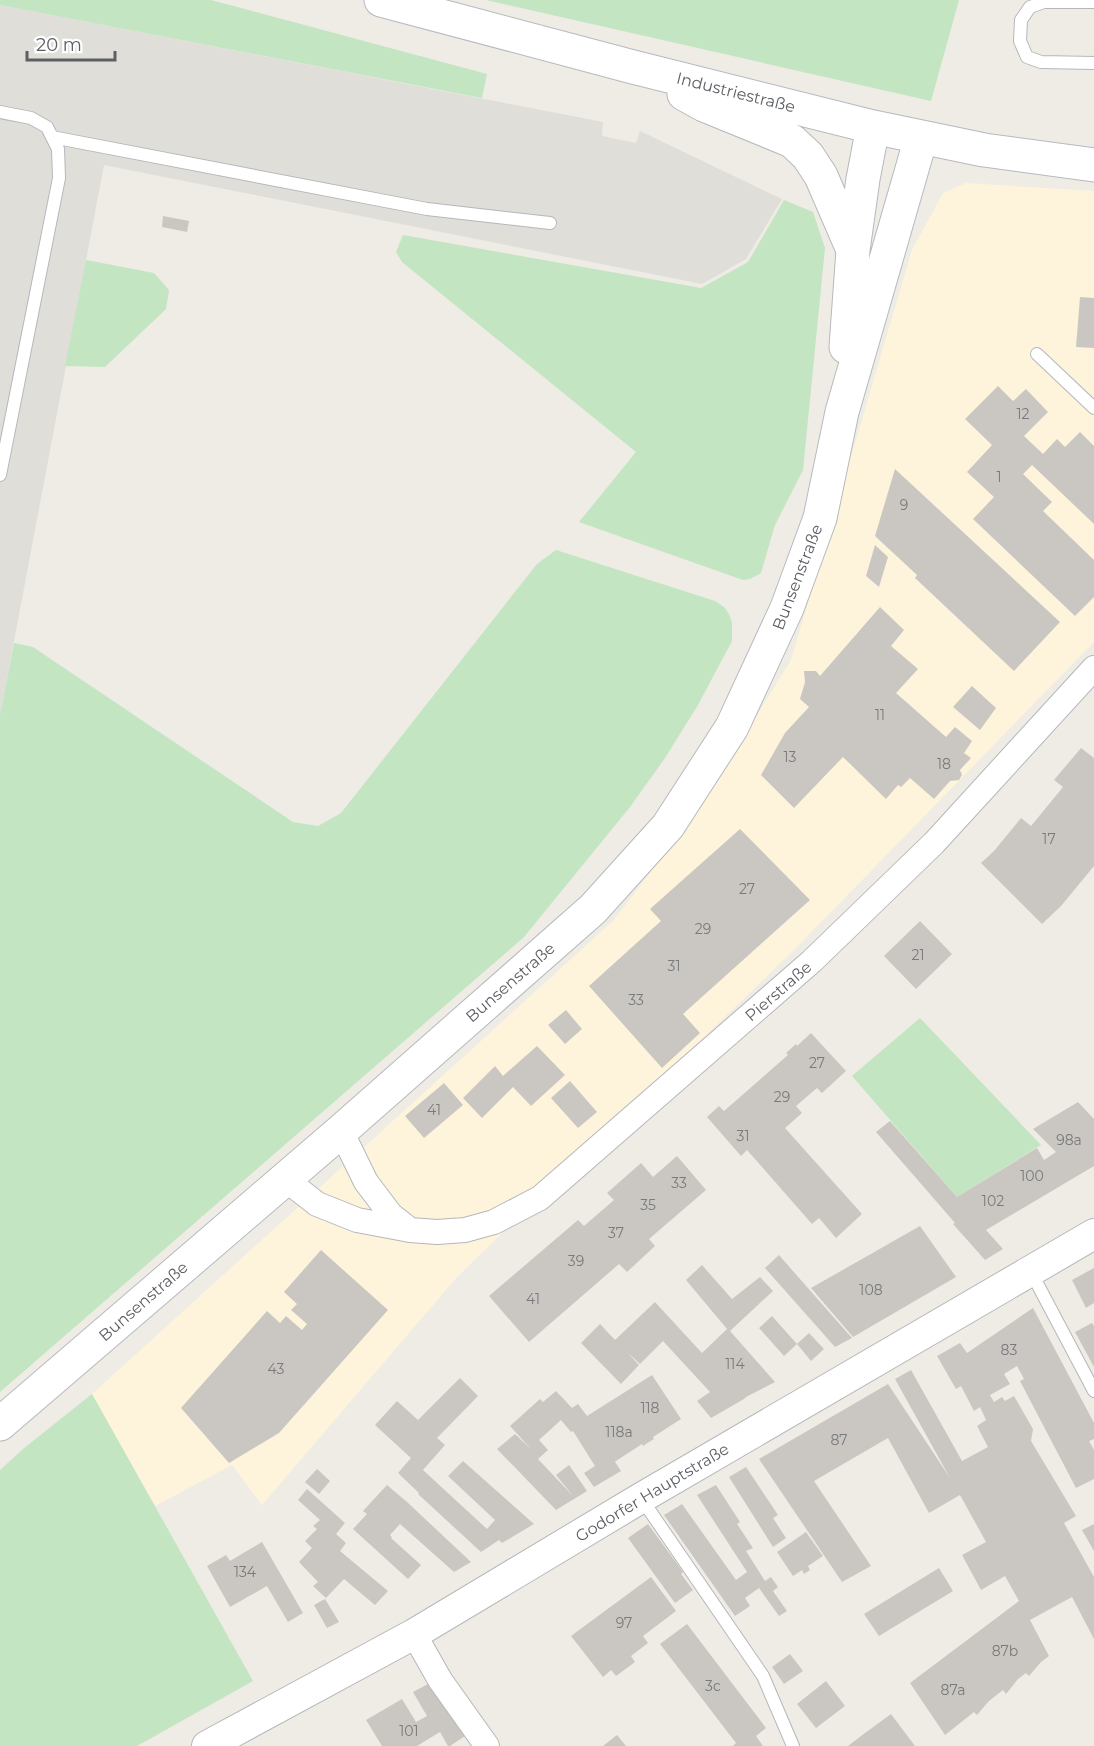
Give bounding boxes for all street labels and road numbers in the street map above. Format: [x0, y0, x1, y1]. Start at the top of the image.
street label: Industriestraße [675, 69, 797, 116]
street label: Bunsenstraße [769, 522, 826, 633]
street label: Bunsenstraße [462, 939, 559, 1026]
street label: Pierstraße [741, 957, 815, 1025]
street label: Bunsenstraße [95, 1258, 192, 1345]
street label: Godorfer Hauptstraße [572, 1439, 732, 1546]

